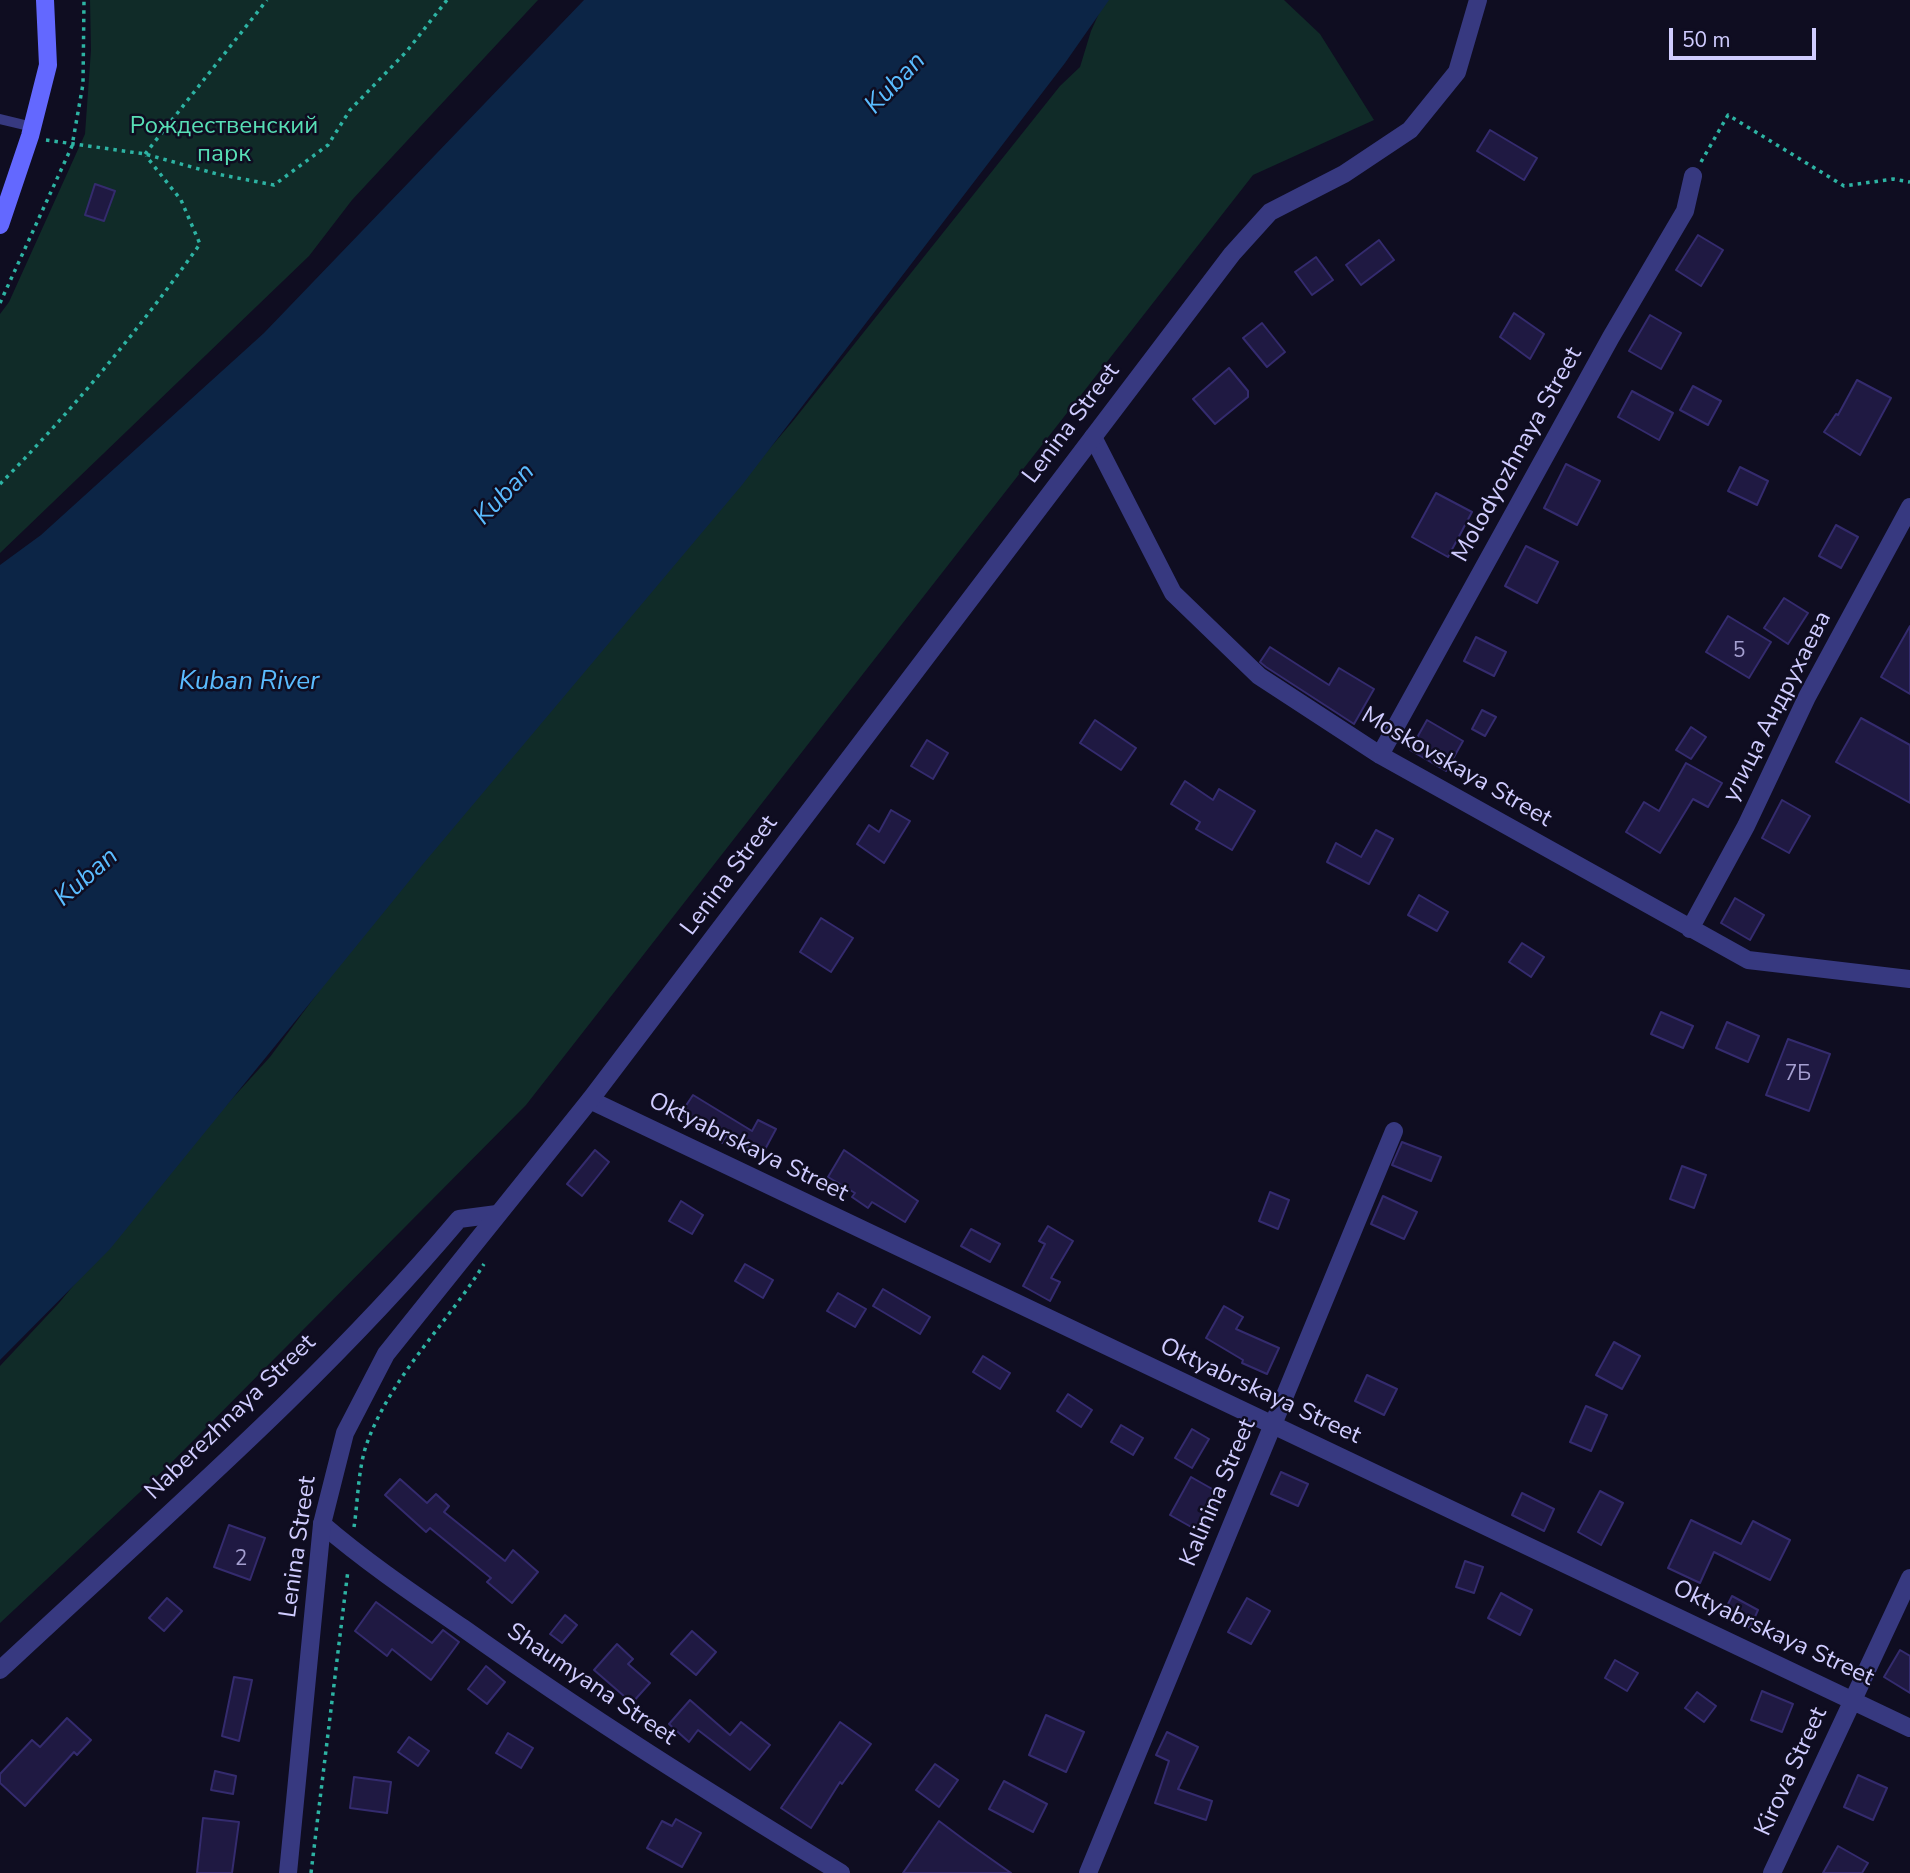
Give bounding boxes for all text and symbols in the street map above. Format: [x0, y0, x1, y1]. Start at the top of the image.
scale bar [1672, 14, 1819, 58]
text: 50 m [1682, 26, 1731, 54]
water label: Kuban [859, 46, 933, 122]
park label: Рождественский парк [130, 113, 318, 169]
street label: Molodyozhnaya Street [1447, 343, 1589, 567]
street label: Lenina Street [1018, 358, 1126, 490]
water label: Kuban [468, 457, 542, 533]
street label: улица Андрухаева [1717, 607, 1839, 807]
house number: 5 [1733, 639, 1745, 665]
water label: Kuban River [179, 667, 319, 699]
street label: Moskovskaya Street [1356, 702, 1556, 834]
street label: Lenina Street [676, 810, 784, 942]
water label: Kuban [49, 842, 125, 914]
house number: 7Б [1785, 1062, 1811, 1088]
street label: Oktyabrskaya Street [644, 1087, 852, 1209]
street label: Naberezhnaya Street [140, 1329, 322, 1507]
street label: Oktyabrskaya Street [1155, 1333, 1365, 1451]
street label: Kalinina Street [1175, 1415, 1263, 1571]
street label: Lenina Street [275, 1474, 323, 1620]
house number: 2 [235, 1547, 247, 1573]
street label: Oktyabrskaya Street [1668, 1575, 1878, 1693]
street label: Shaumyana Street [501, 1618, 681, 1752]
street label: Kirova Street [1750, 1703, 1834, 1841]

